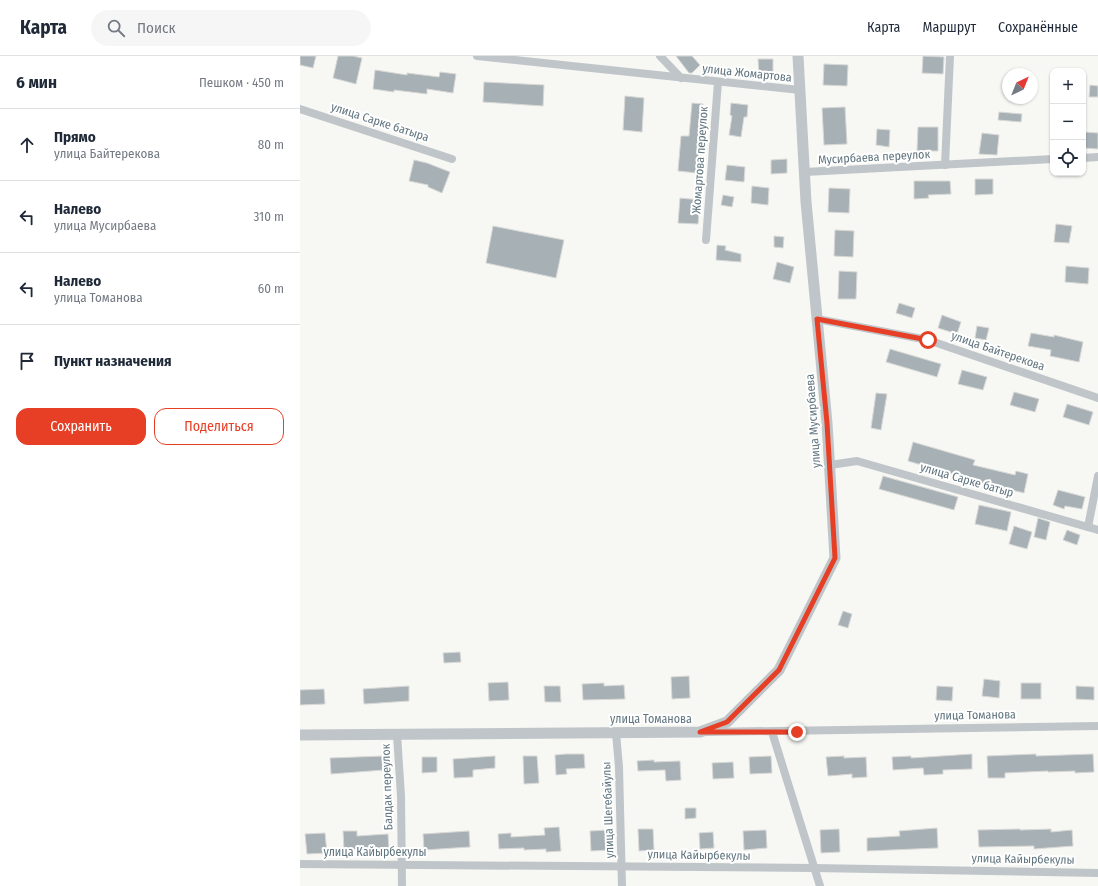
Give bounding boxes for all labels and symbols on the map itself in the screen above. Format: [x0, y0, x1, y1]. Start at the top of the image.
street label: улица Жомартова [702, 61, 793, 85]
north arrow [1002, 68, 1038, 104]
street label: улица Сарке батыра [329, 100, 431, 144]
street label: Жомартова переулок [689, 105, 711, 214]
street label: Мусирбаева переулок [818, 147, 931, 167]
street label: улица Байтерекова [949, 328, 1047, 374]
route start [919, 331, 937, 349]
street label: улица Мусирбаева [803, 373, 823, 469]
street label: улица Сарке батыр [919, 460, 1015, 500]
street label: улица Томанова [934, 707, 1016, 723]
street label: улица Томанова [610, 712, 692, 726]
route end [788, 723, 806, 741]
street label: Балдак переулок [378, 743, 396, 831]
street label: улица Шегебайулы [599, 761, 617, 859]
street label: улица Кайырбекулы [323, 845, 427, 859]
street label: улица Кайырбекулы [647, 847, 751, 863]
street label: улица Кайырбекулы [971, 851, 1075, 867]

